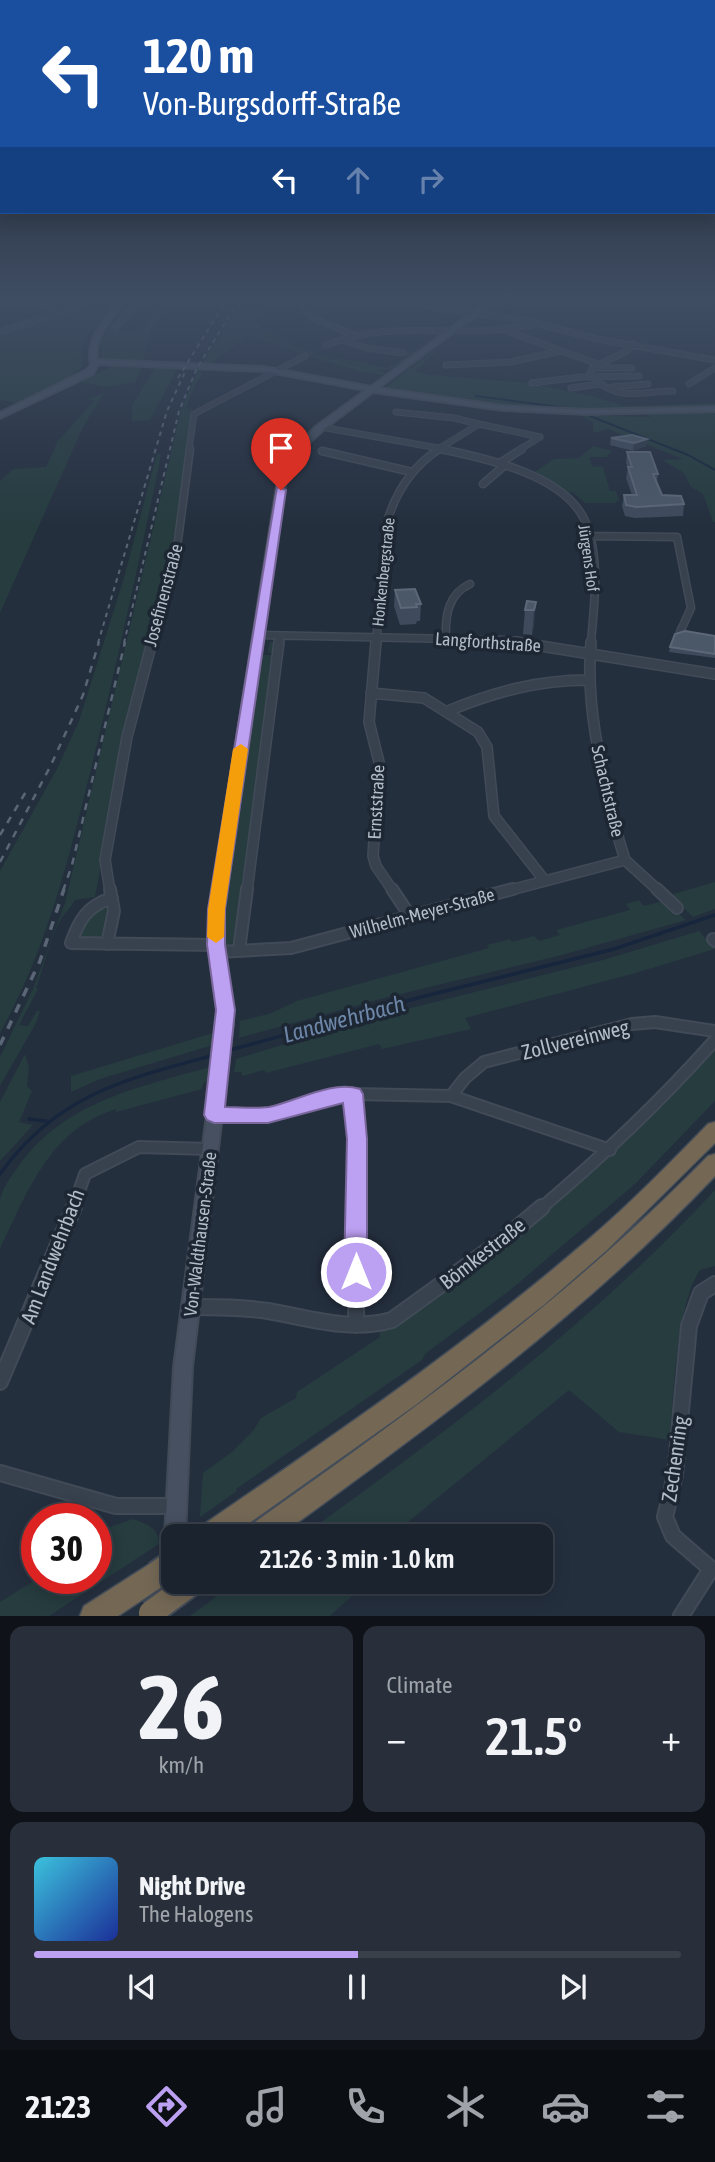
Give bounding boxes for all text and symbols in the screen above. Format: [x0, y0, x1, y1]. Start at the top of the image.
text: 120 m [143, 27, 254, 83]
icon: left [28, 28, 119, 119]
text: Von-Burgsdorff-Straße [143, 85, 401, 122]
icon: left [266, 161, 304, 199]
icon: ahead [339, 161, 377, 199]
icon: right [412, 161, 450, 199]
pin [251, 418, 311, 490]
icon: arrive [262, 429, 300, 467]
street label: Honkenbergstraße [368, 517, 399, 627]
street label: Jürgens Hof [574, 523, 603, 594]
street label: Josefinenstraße [139, 542, 187, 648]
street label: Langforthstraße [435, 628, 541, 656]
street label: Schachtstraße [587, 743, 629, 839]
street label: Ernststraße [364, 764, 388, 840]
street label: Wilhelm-Meyer-Straße [347, 884, 497, 942]
water label: Landwehrbach [280, 990, 408, 1048]
street label: Zollvereinweg [519, 1014, 631, 1064]
street label: Von-Waldthausen-Straße [179, 1151, 221, 1317]
street label: Am Landwehrbach [15, 1185, 89, 1327]
street label: Bömkestraße [435, 1212, 529, 1294]
position arrow [319, 1235, 393, 1309]
street label: Zechenring [656, 1414, 692, 1504]
speed limit sign: 30 [21, 1503, 112, 1594]
text: 21:26 · 3 min · 1.0 km [260, 1544, 454, 1574]
text: 26 [138, 1654, 224, 1758]
text: Climate [387, 1672, 452, 1698]
text: 21.5° [485, 1706, 582, 1766]
text: − [387, 1716, 406, 1759]
text: + [661, 1716, 681, 1759]
text: km/h [158, 1752, 204, 1778]
text: Night Drive [139, 1871, 246, 1901]
text: The Halogens [139, 1901, 253, 1927]
icon: previous [123, 1968, 161, 2006]
icon: pause [338, 1968, 376, 2006]
icon: next [554, 1968, 592, 2006]
icon: directions [142, 2082, 191, 2131]
icon: music [242, 2082, 291, 2131]
icon: phone [341, 2082, 390, 2131]
icon: climate [441, 2082, 490, 2131]
icon: car [541, 2082, 590, 2131]
icon: filters [641, 2082, 690, 2131]
text: 21:23 [25, 2088, 91, 2125]

